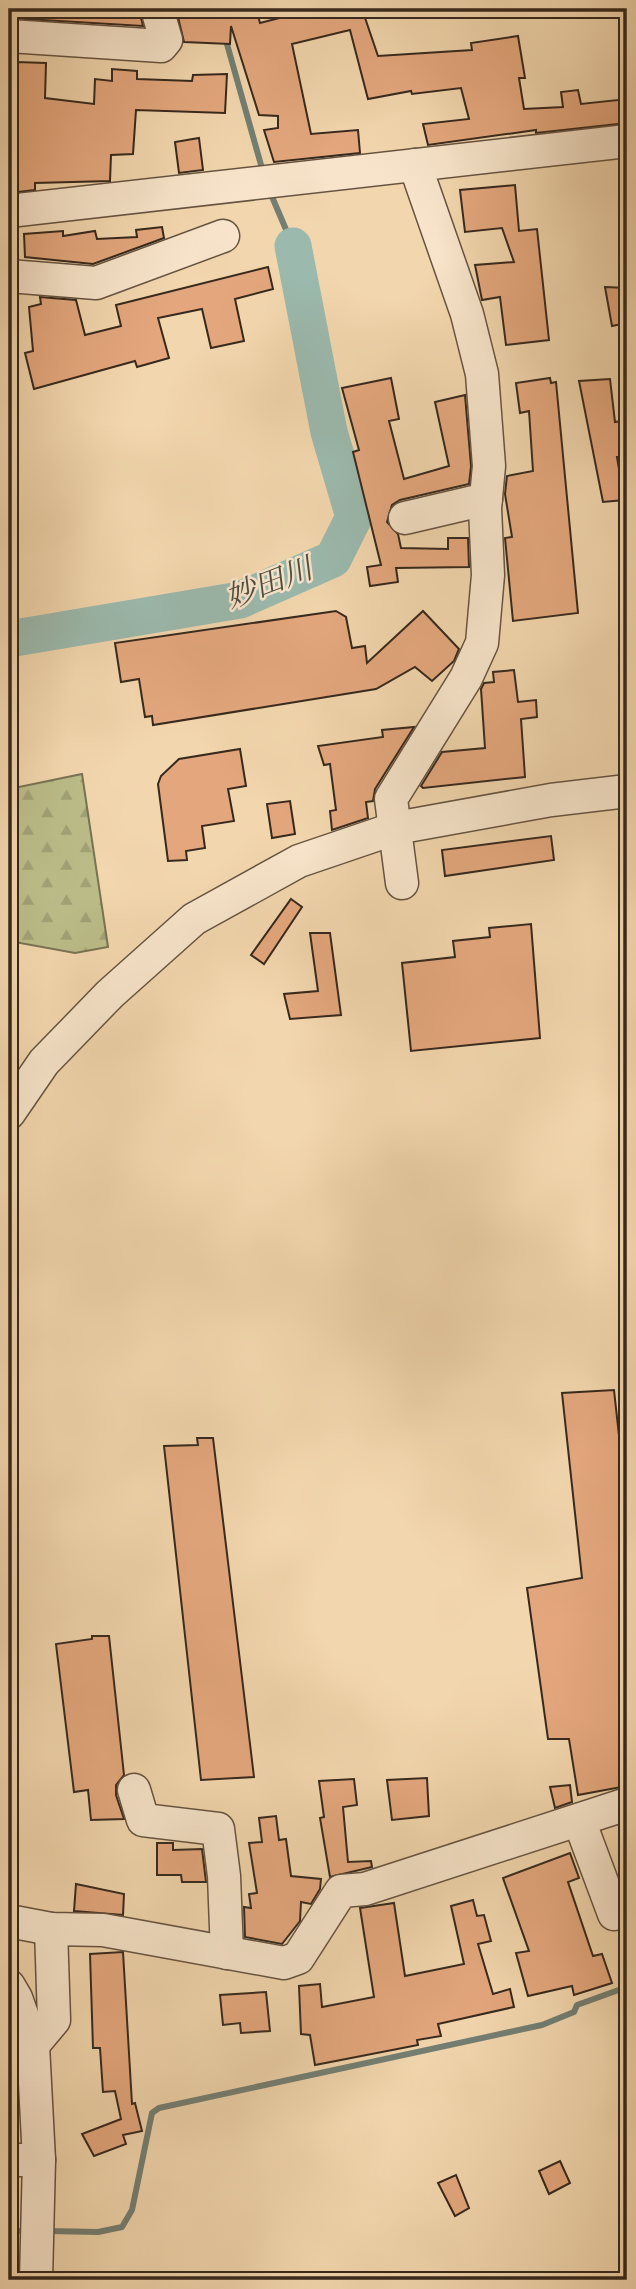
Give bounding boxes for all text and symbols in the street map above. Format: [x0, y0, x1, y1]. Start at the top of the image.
water label: 妙田川 [221, 549, 321, 618]

